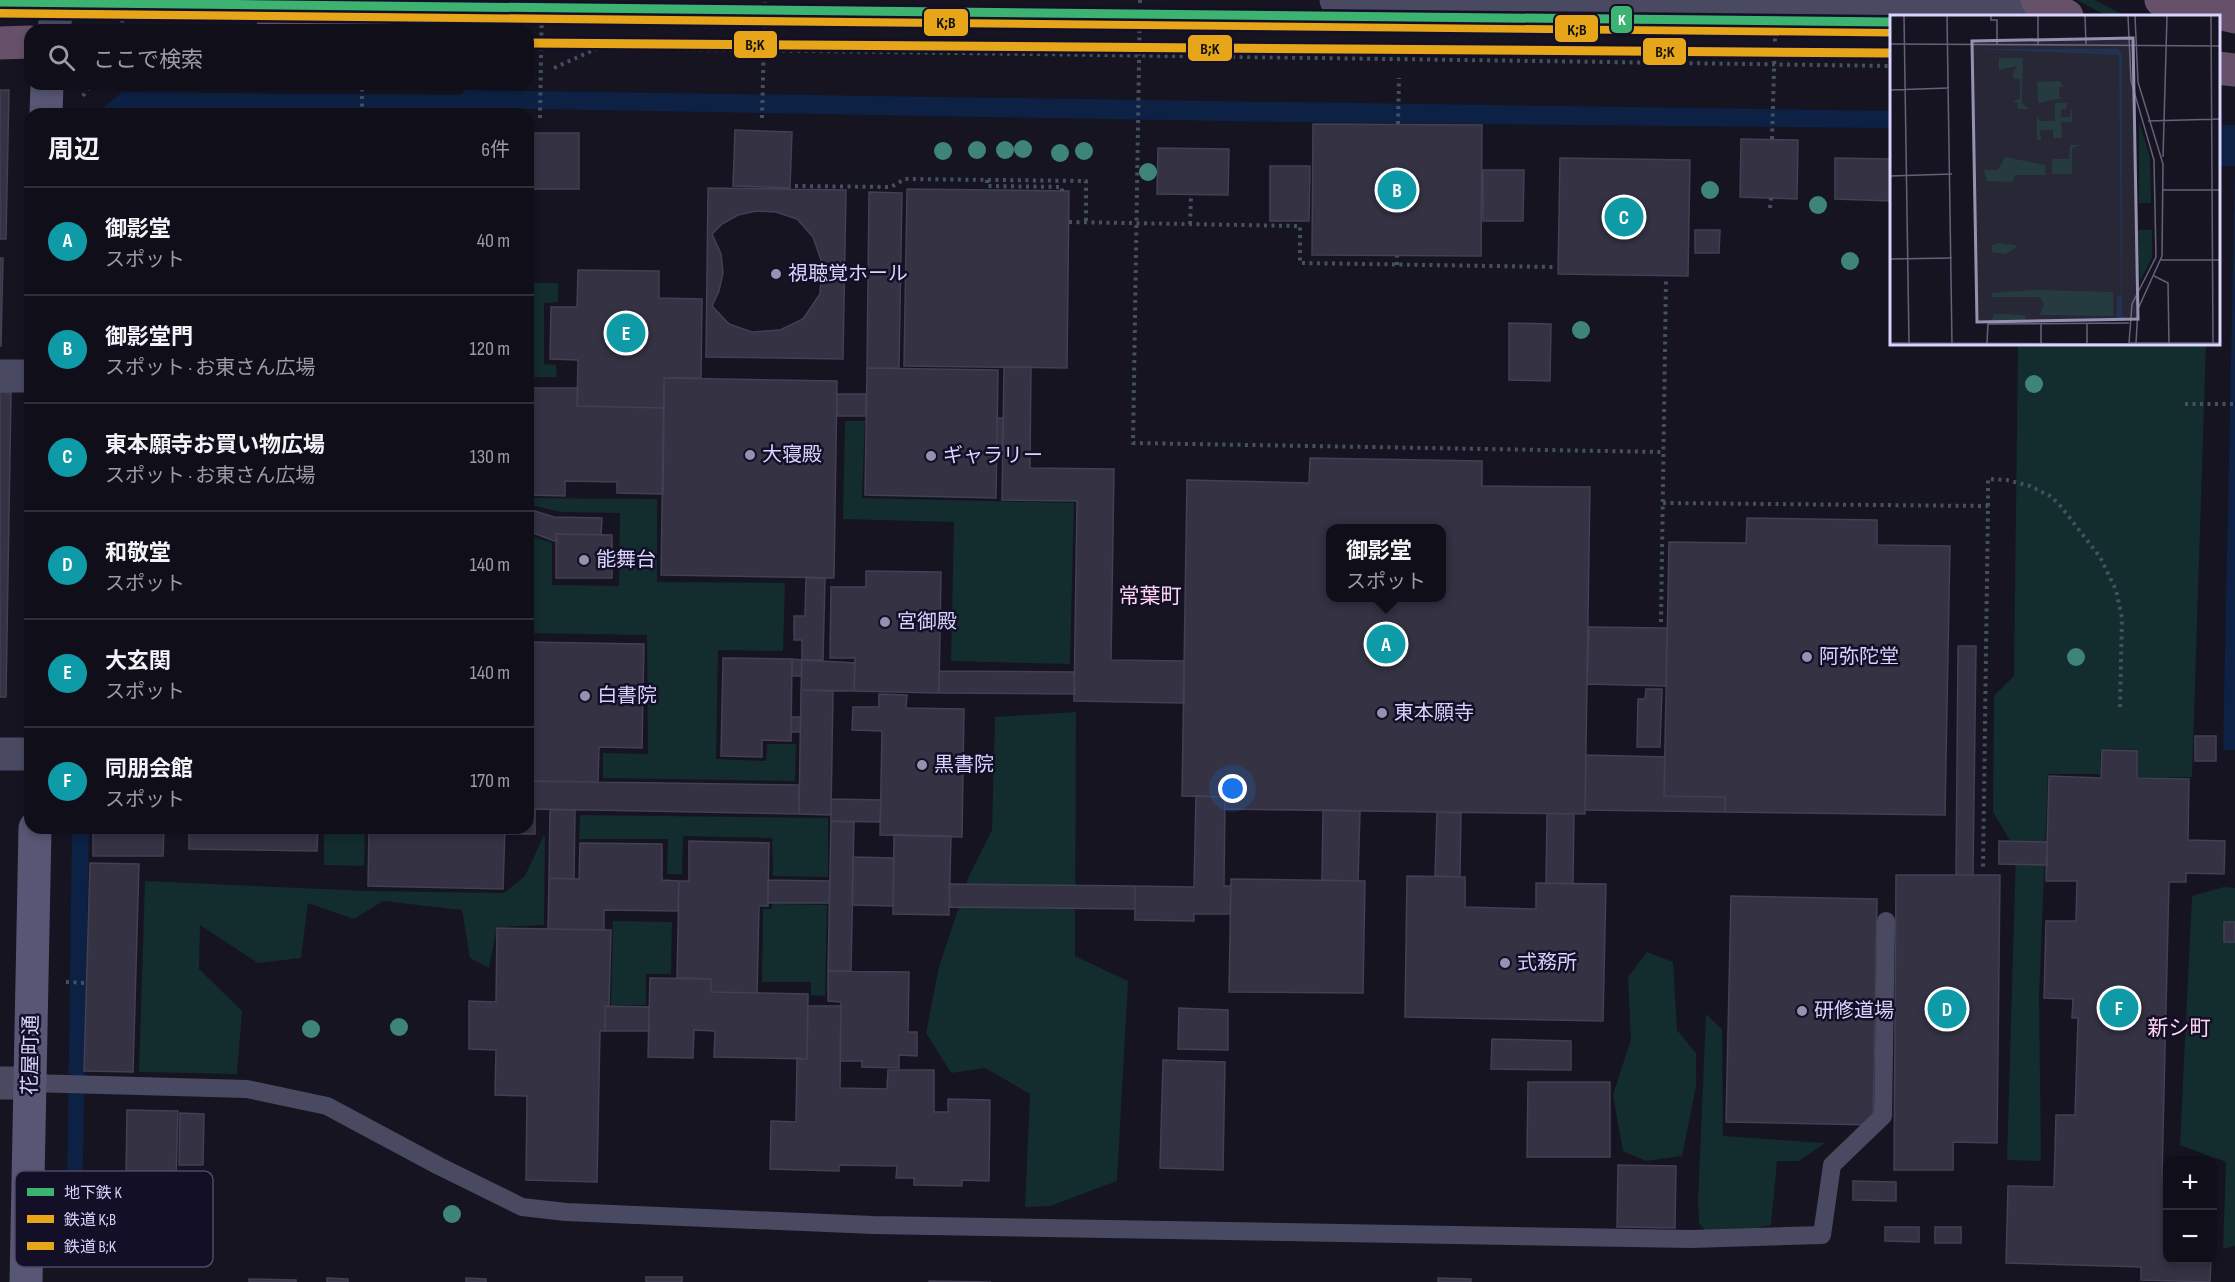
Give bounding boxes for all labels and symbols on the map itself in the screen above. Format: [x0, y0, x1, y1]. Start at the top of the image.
line badge: K [1610, 5, 1633, 34]
line badge: K;B [923, 8, 969, 37]
text: K [1618, 11, 1626, 30]
text: K;B [936, 14, 956, 33]
line badge: K;B [1554, 14, 1599, 43]
inset map [1890, 15, 2220, 345]
text: K;B [1567, 21, 1587, 40]
line badge: B;K [733, 30, 778, 59]
line badge: B;K [1187, 34, 1233, 62]
text: B;K [745, 36, 765, 55]
line badge: B;K [1642, 37, 1687, 66]
text: B;K [1200, 40, 1220, 59]
text: B;K [1655, 43, 1675, 62]
pin: B [1378, 168, 1416, 213]
pin: C [1604, 194, 1644, 240]
place label: 視聴覚ホール [788, 262, 908, 286]
marker: 視聴覚ホール [769, 267, 783, 281]
pin: E [606, 310, 646, 356]
place label: 大寝殿 [762, 443, 822, 467]
place label: ギャラリー [943, 444, 1043, 468]
marker: 大寝殿 [743, 448, 757, 462]
marker: ギャラリー [924, 449, 938, 463]
place label: 能舞台 [596, 548, 656, 572]
marker: 能舞台 [577, 553, 591, 567]
district label: 常葉町 [1119, 584, 1182, 609]
place label: 宮御殿 [897, 610, 957, 634]
marker: 宮御殿 [878, 615, 892, 629]
pin: A [1366, 622, 1406, 666]
place label: 阿弥陀堂 [1819, 645, 1899, 669]
marker: 阿弥陀堂 [1800, 650, 1814, 664]
place label: 白書院 [597, 684, 657, 708]
marker: 白書院 [578, 689, 592, 703]
place label: 東本願寺 [1394, 701, 1474, 725]
marker: 東本願寺 [1375, 706, 1389, 720]
place label: 黒書院 [934, 753, 994, 777]
marker: 黒書院 [915, 758, 929, 772]
your location [1218, 774, 1247, 803]
place label: 式務所 [1517, 951, 1577, 975]
marker: 式務所 [1498, 956, 1512, 970]
pin: D [1928, 986, 1966, 1032]
pin: F [2100, 986, 2138, 1030]
place label: 研修道場 [1814, 999, 1894, 1023]
marker: 研修道場 [1795, 1004, 1809, 1018]
street label: 花屋町通 [18, 1015, 44, 1095]
district label: 新シ町 [2148, 1016, 2211, 1041]
legend [15, 1171, 213, 1267]
text: 地下鉄 K [64, 1184, 123, 1203]
text: 鉄道 K;B [64, 1211, 116, 1230]
text: 鉄道 B;K [64, 1238, 117, 1257]

